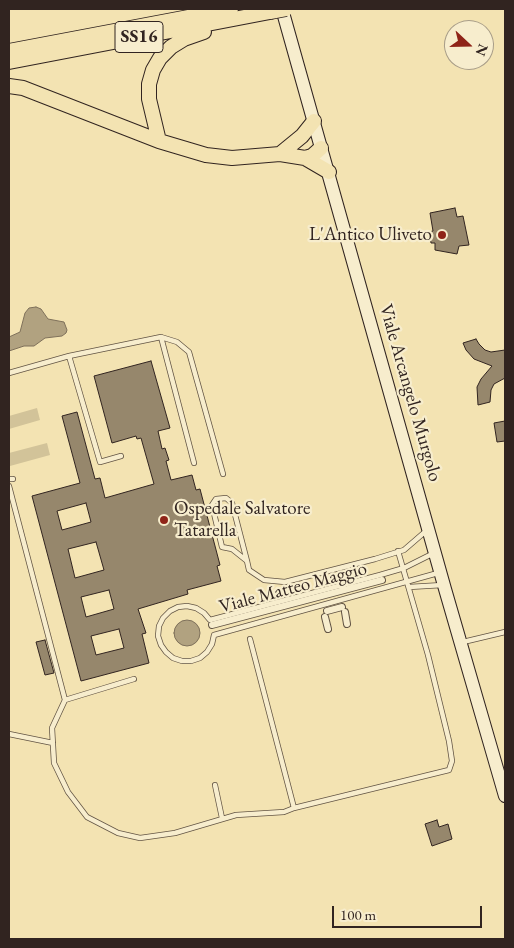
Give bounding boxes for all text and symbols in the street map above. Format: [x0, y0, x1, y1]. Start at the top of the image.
north arrow [444, 20, 494, 70]
road number: SS16 [115, 22, 163, 52]
text: N [472, 41, 493, 59]
place label: L'Antico Uliveto [309, 224, 432, 246]
marker: L'Antico Uliveto [436, 229, 448, 241]
street label: Viale Arcangelo Murgolo [374, 302, 446, 484]
place label: Ospedale Salvatore Tatarella [174, 498, 310, 542]
marker: Ospedale Salvatore Tatarella [158, 514, 170, 526]
street label: Viale Matteo Maggio [217, 557, 369, 619]
scale bar [334, 896, 484, 928]
text: 100 m [340, 905, 376, 924]

